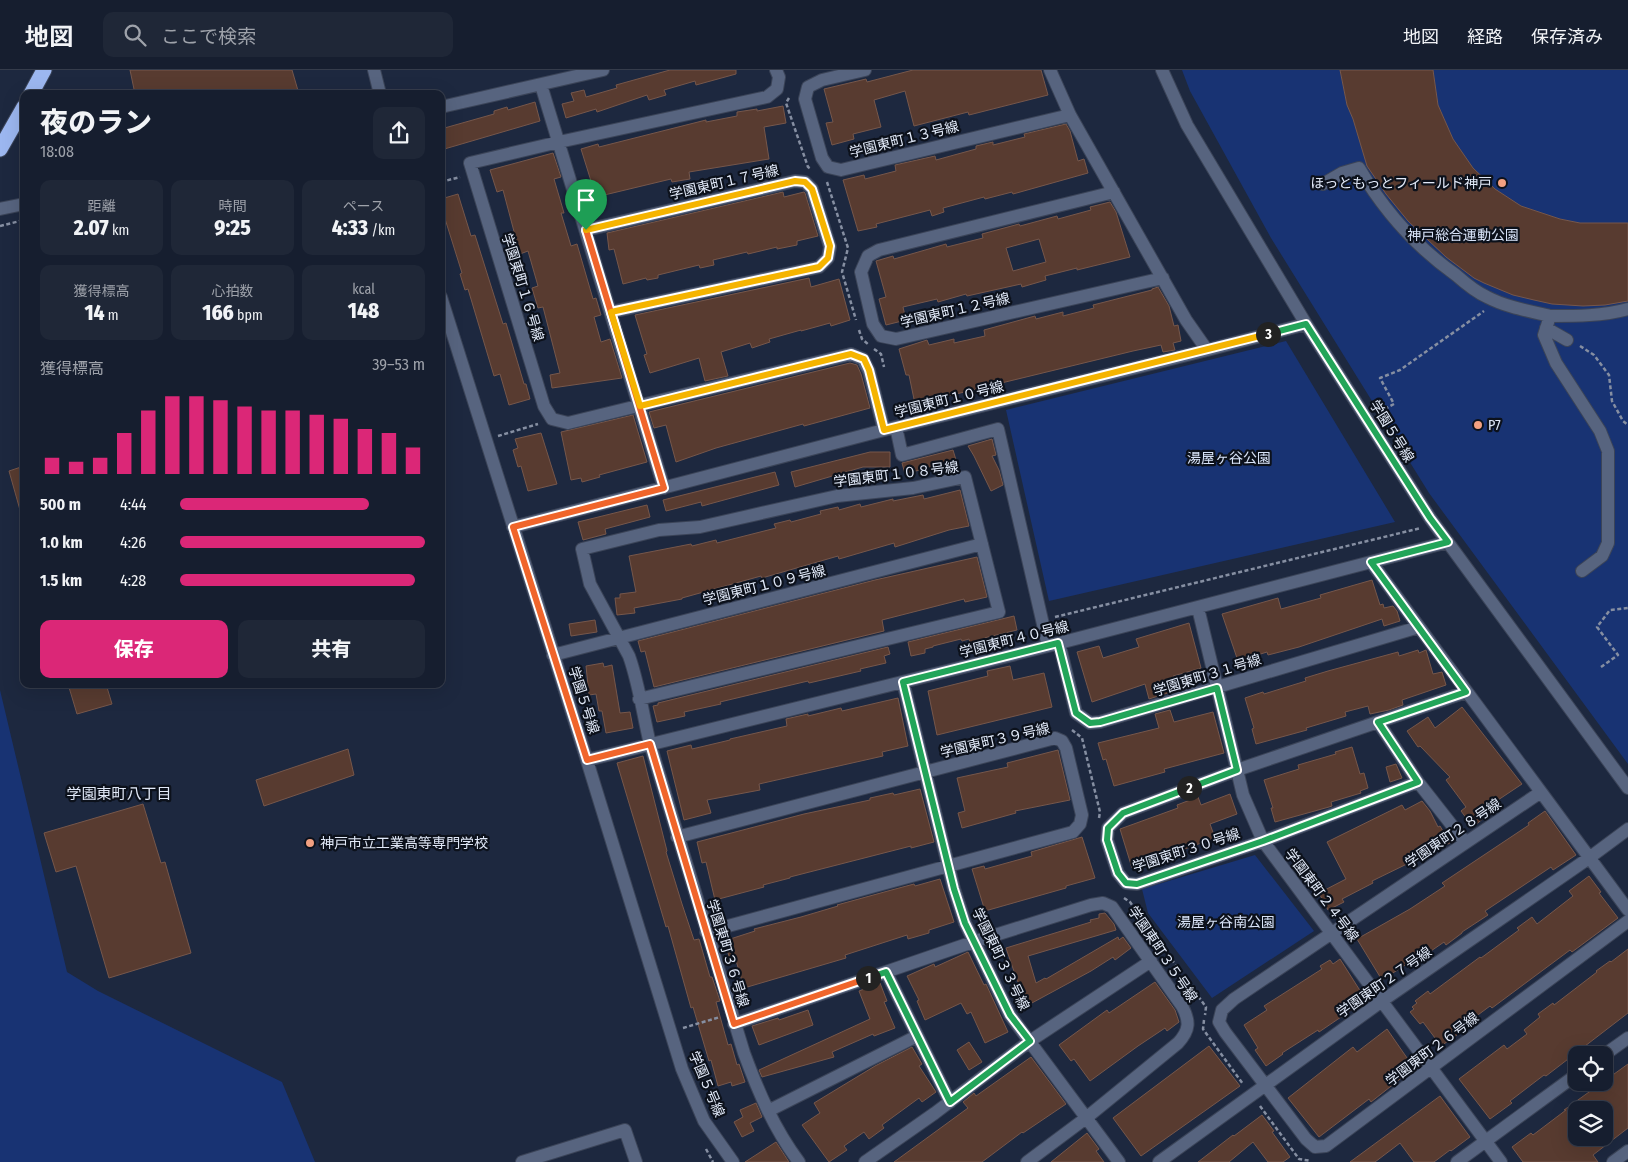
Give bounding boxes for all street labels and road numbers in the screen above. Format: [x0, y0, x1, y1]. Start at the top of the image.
street label: 学園東町１３号線 [848, 118, 961, 161]
street label: 学園東町１７号線 [668, 162, 781, 203]
street label: 学園東町１６号線 [498, 231, 547, 343]
street label: 学園東町１２号線 [899, 290, 1012, 331]
street label: 学園東町１０号線 [893, 378, 1006, 421]
street label: 学園５号線 [1366, 397, 1417, 465]
street label: 学園東町１０８号線 [832, 458, 960, 491]
street label: 学園東町１０９号線 [701, 562, 827, 609]
street label: 学園東町４０号線 [958, 618, 1071, 661]
street label: 学園東町３１号線 [1151, 651, 1263, 700]
street label: 学園５号線 [565, 664, 602, 736]
street label: 学園東町３９号線 [939, 720, 1052, 761]
street label: 学園東町２８号線 [1402, 795, 1504, 872]
street label: 学園東町３０号線 [1130, 825, 1242, 876]
street label: 学園東町２４号線 [1281, 845, 1362, 945]
street label: 学園東町３６号線 [703, 897, 752, 1009]
street label: 学園東町３５号線 [1124, 903, 1201, 1005]
street label: 学園東町３３号線 [968, 905, 1033, 1013]
street label: 学園東町２７号線 [1334, 943, 1435, 1021]
street label: 学園東町２６号線 [1382, 1009, 1482, 1090]
street label: 学園５号線 [685, 1049, 728, 1120]

